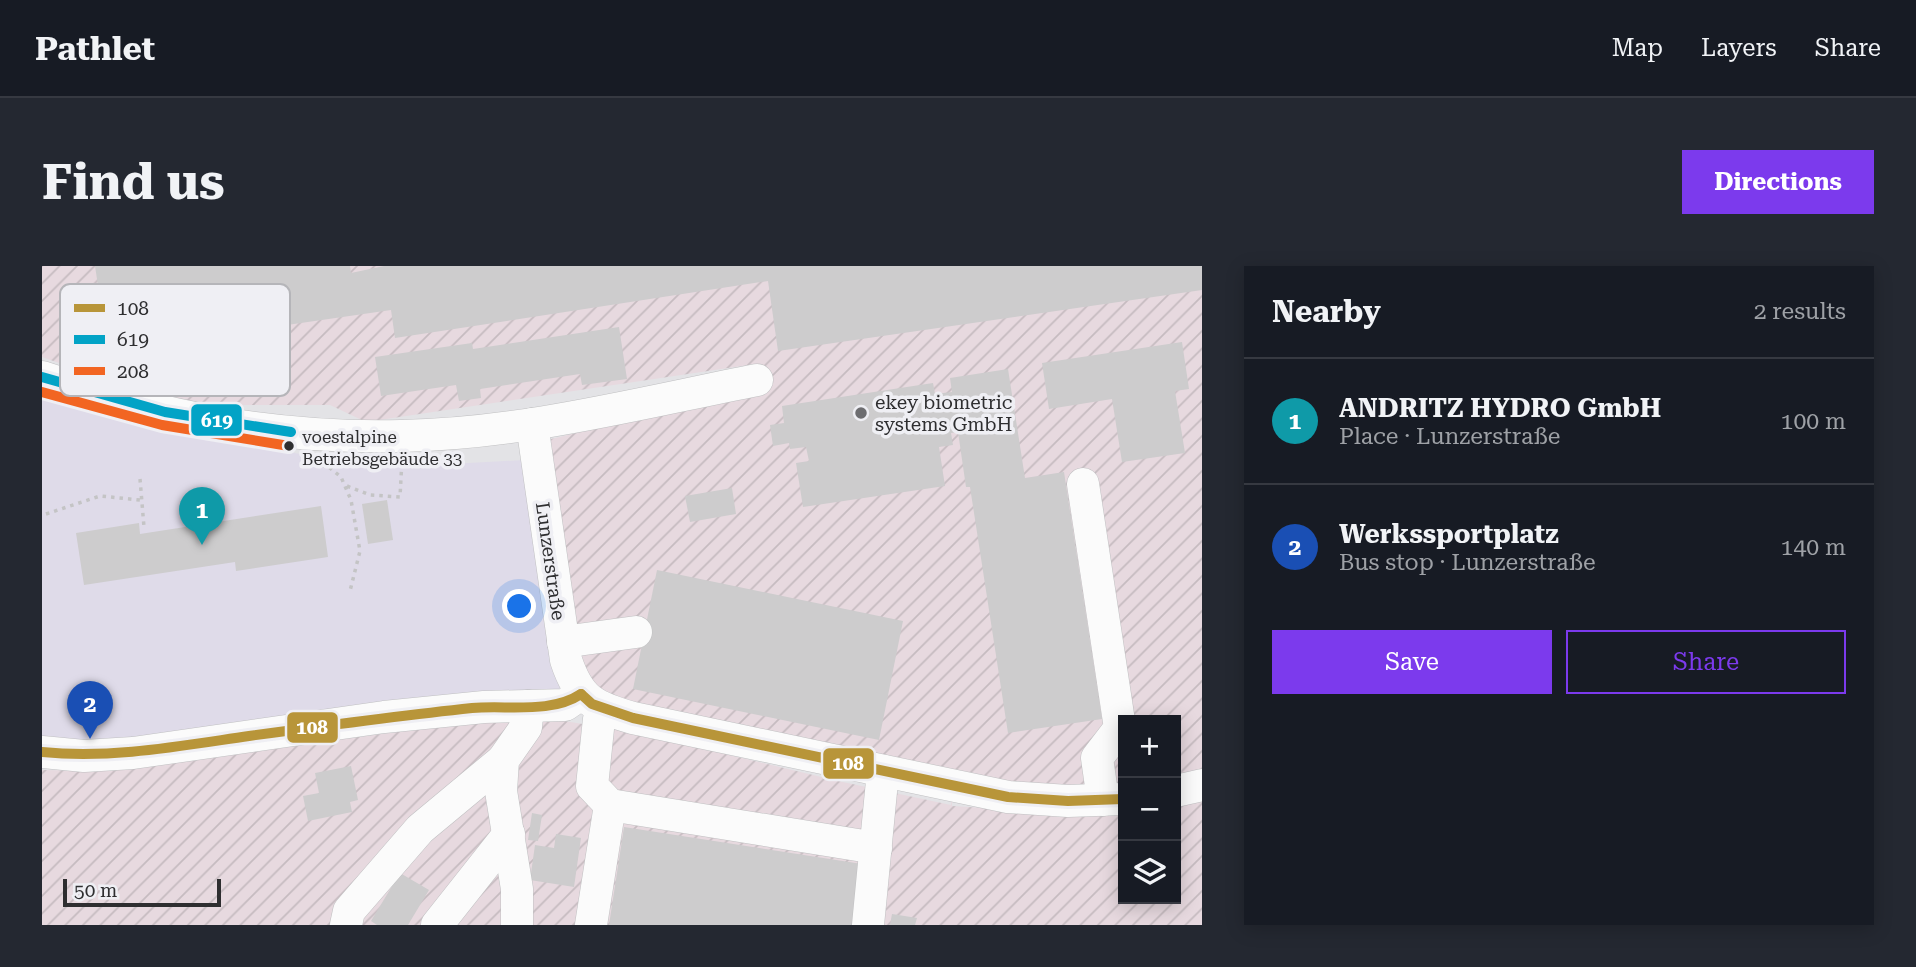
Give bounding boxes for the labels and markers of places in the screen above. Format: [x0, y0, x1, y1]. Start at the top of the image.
place label: ekey biometric systems GmbH [875, 391, 1012, 436]
marker: ekey biometric systems GmbH [853, 405, 869, 421]
place label: voestalpine Betriebsgebäude 33 [302, 427, 462, 469]
marker: voestalpine Betriebsgebäude 33 [282, 439, 296, 453]
pin: 1 [179, 487, 225, 545]
pin: 2 [67, 681, 113, 739]

